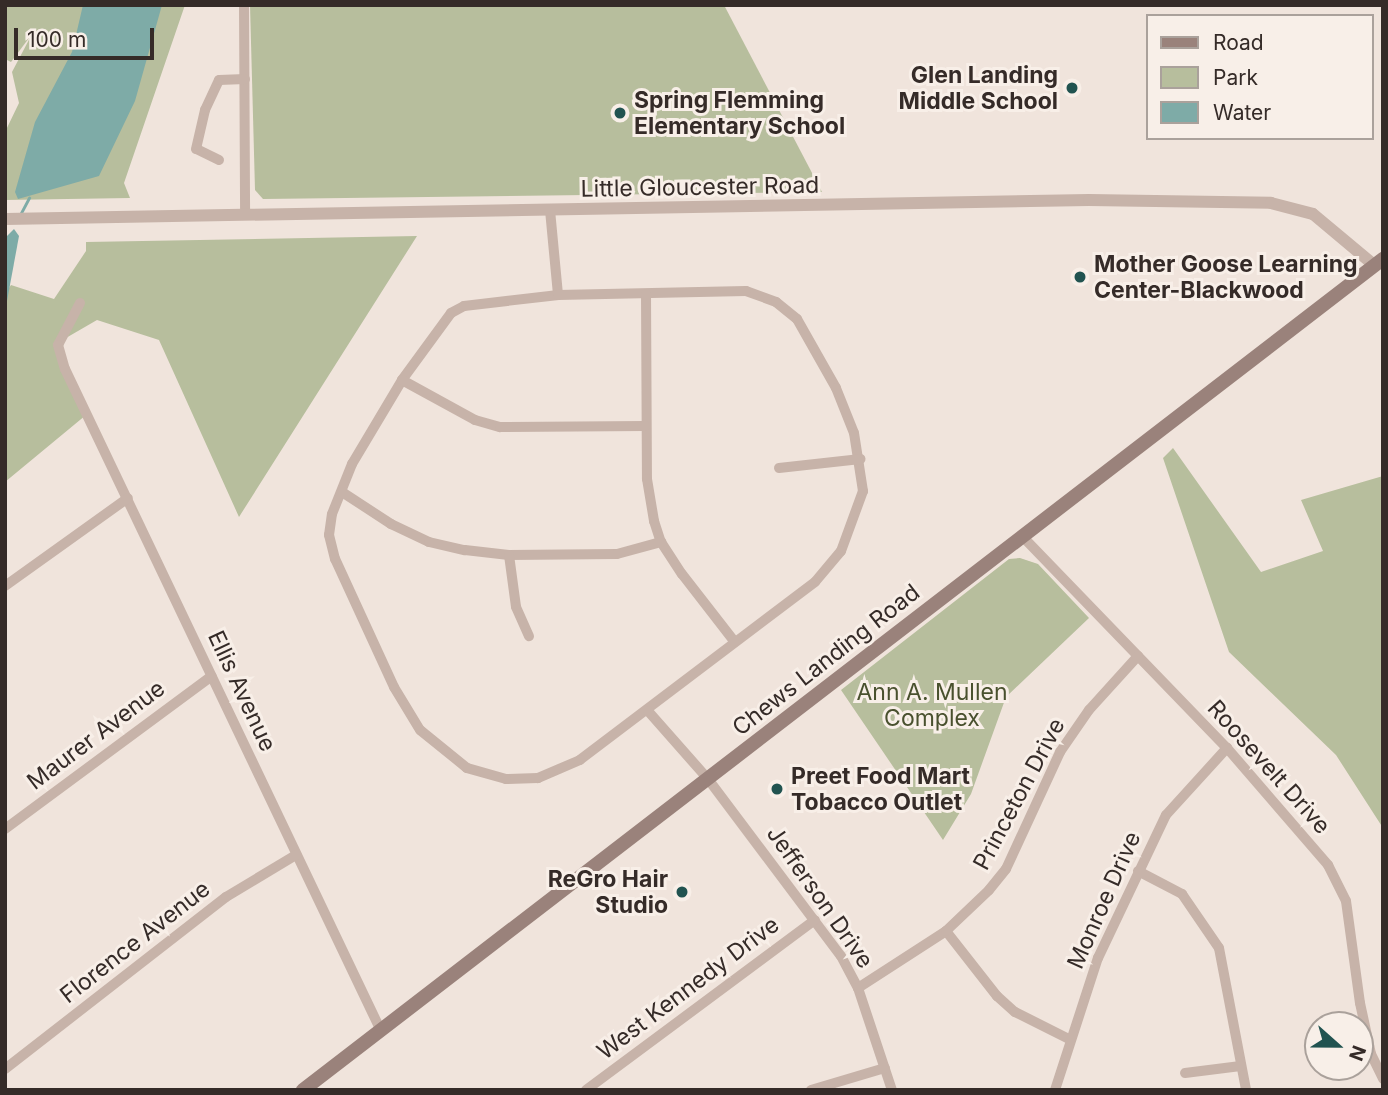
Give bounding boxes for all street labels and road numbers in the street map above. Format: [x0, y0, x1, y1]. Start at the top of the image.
street label: Little Gloucester Road [580, 171, 820, 203]
street label: Chews Landing Road [727, 578, 925, 742]
street label: Ellis Avenue [202, 626, 282, 756]
street label: Maurer Avenue [22, 674, 170, 796]
street label: Roosevelt Drive [1202, 695, 1336, 839]
street label: Princeton Drive [967, 714, 1071, 874]
street label: Jefferson Drive [761, 821, 879, 973]
street label: Monroe Drive [1061, 827, 1147, 973]
street label: Florence Avenue [55, 875, 215, 1009]
street label: West Kennedy Drive [592, 911, 784, 1065]

